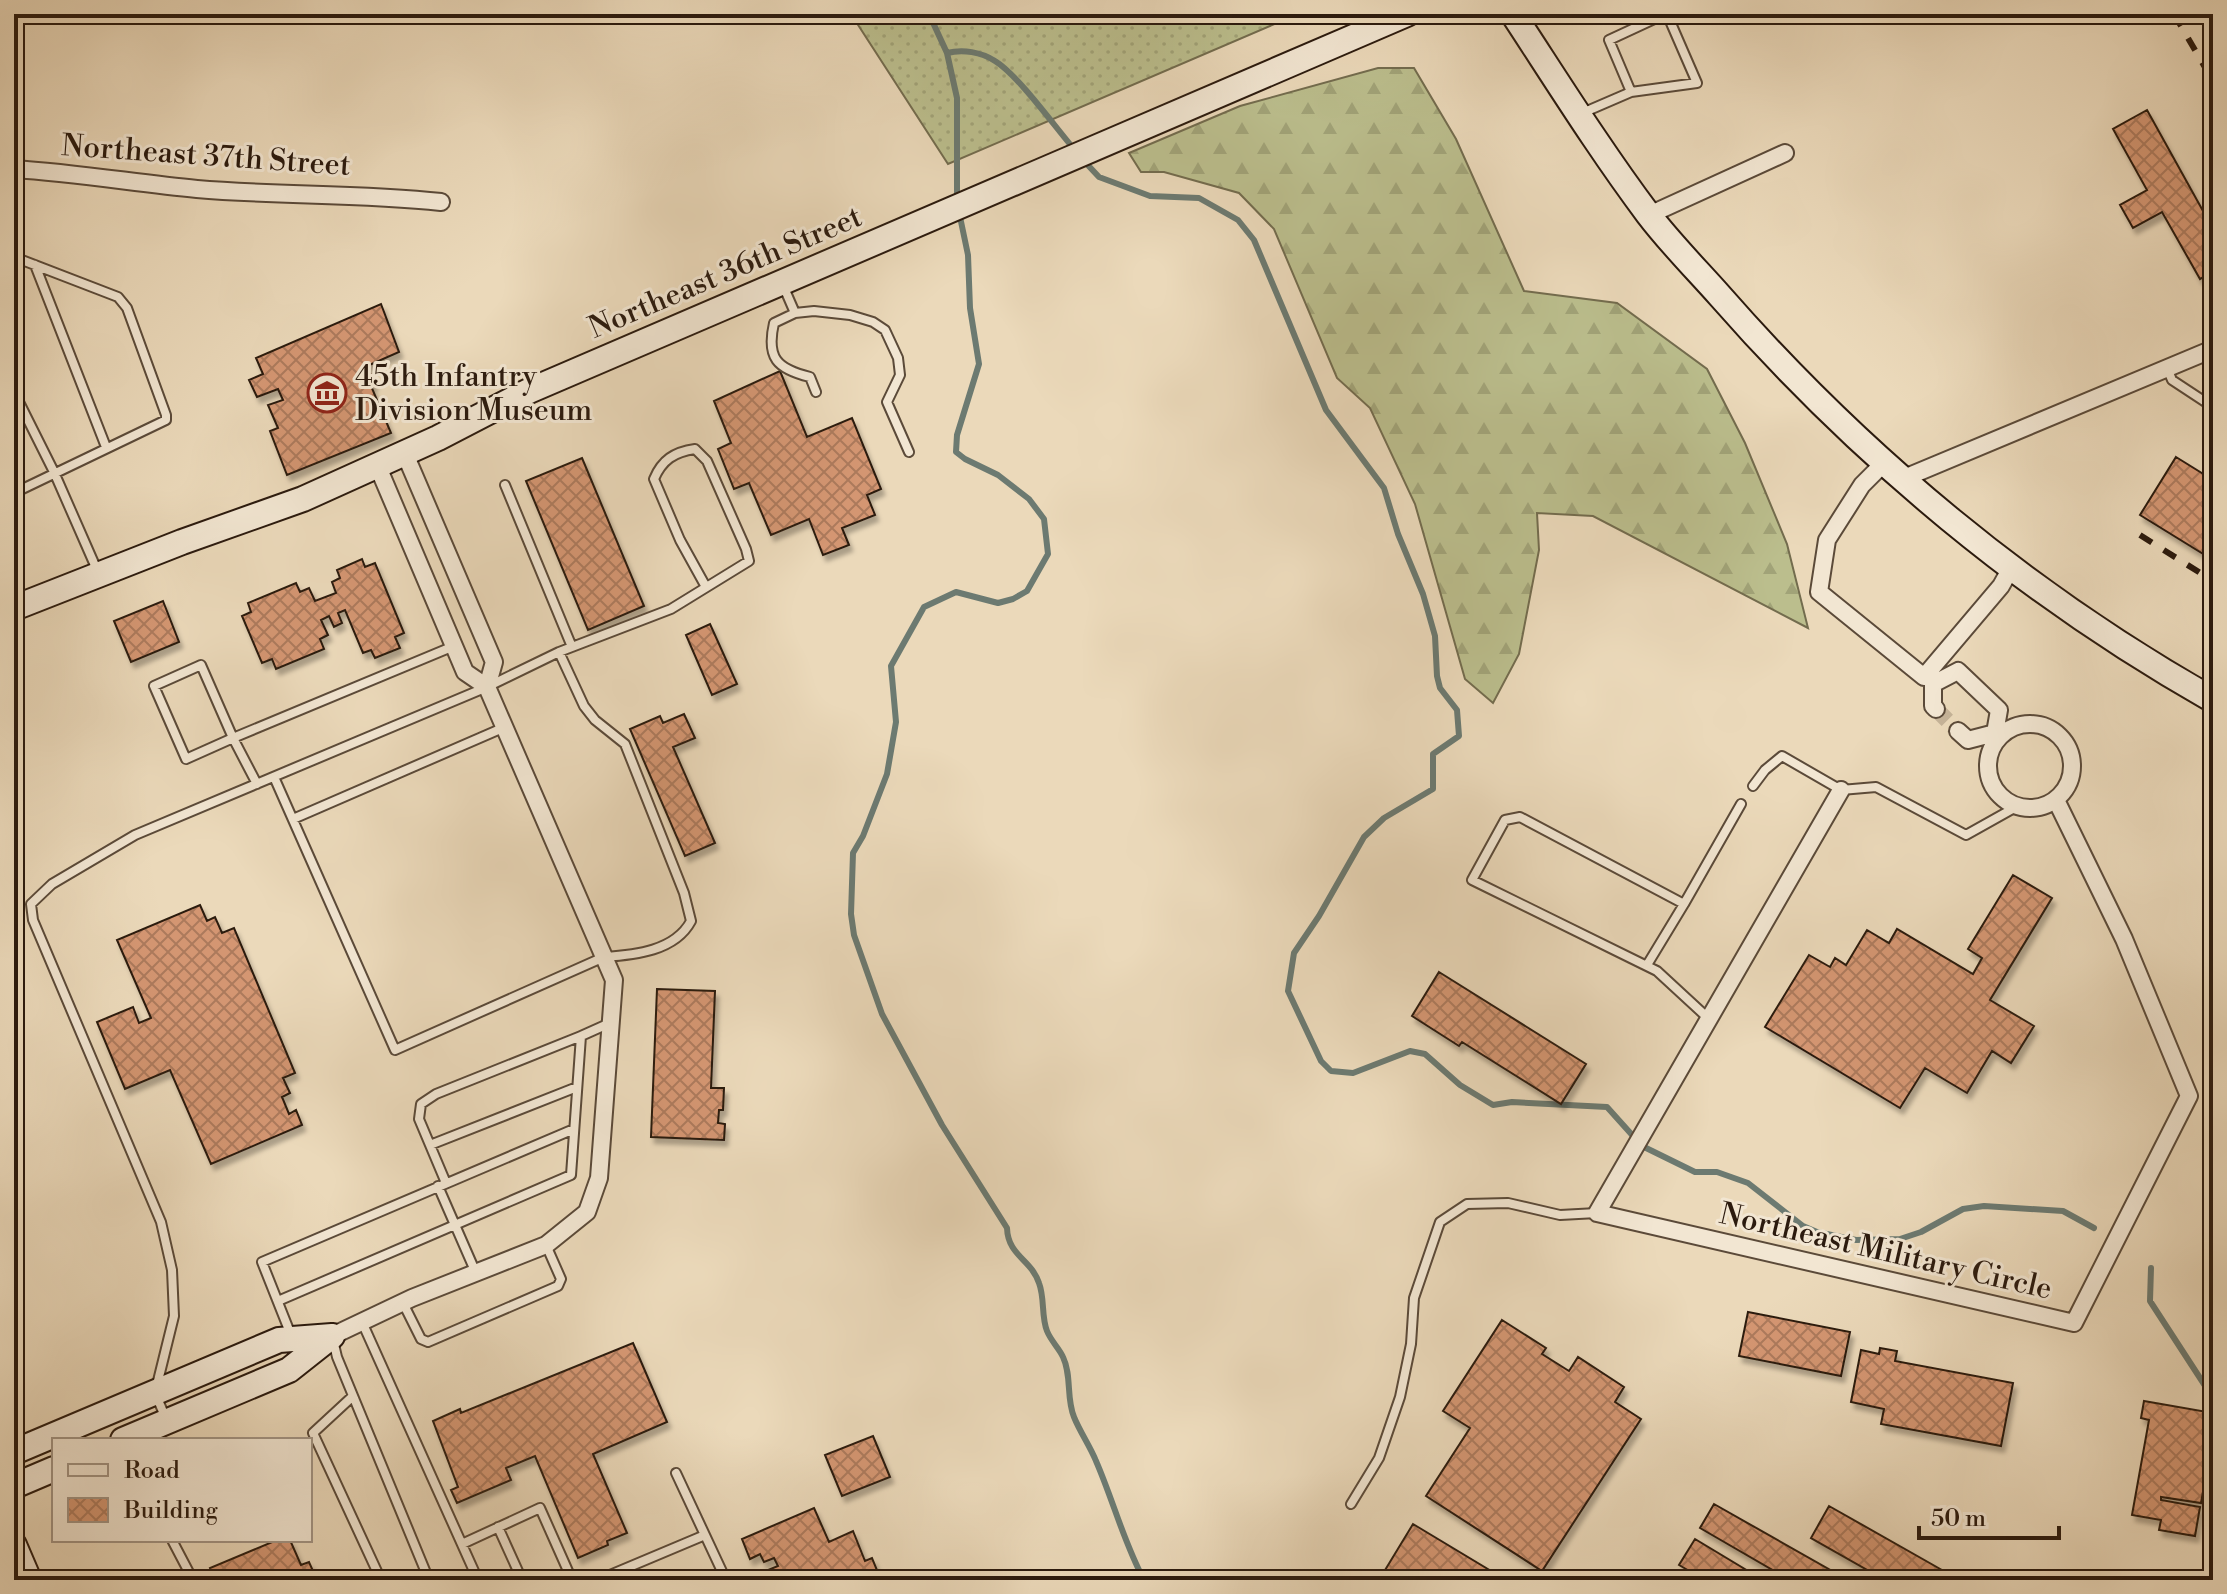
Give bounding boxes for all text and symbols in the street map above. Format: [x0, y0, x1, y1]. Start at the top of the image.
street label: Northeast 37th Street [60, 127, 352, 185]
street label: Northeast 36th Street [583, 198, 868, 348]
place label: 45th Infantry Division Museum [355, 358, 592, 430]
museum icon: 45th Infantry Division Museum [306, 372, 348, 414]
street label: Northeast Military Circle [1716, 1195, 2056, 1309]
legend [52, 1438, 312, 1542]
text: Road [124, 1456, 180, 1486]
scale bar [1919, 1490, 2059, 1540]
text: Building [123, 1496, 218, 1526]
text: 50 m [1931, 1504, 1986, 1534]

